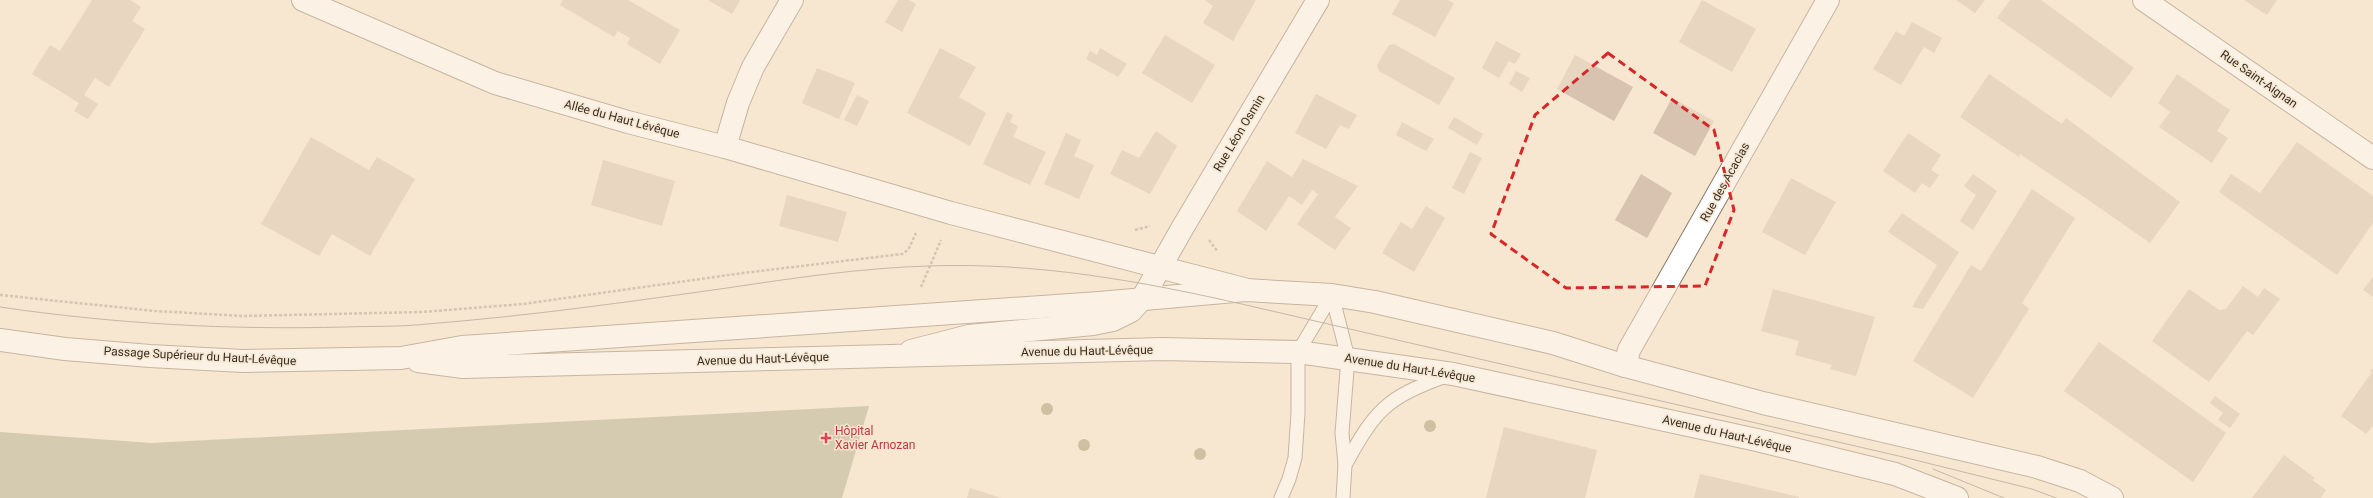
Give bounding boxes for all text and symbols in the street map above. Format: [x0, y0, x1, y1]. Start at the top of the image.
street label: Rue Saint-Aignan [2218, 47, 2300, 111]
street label: Rue Léon Osmin [1211, 92, 1267, 174]
street label: Allée du Haut Lévêque [563, 97, 681, 141]
street label: Rue des Acacias [1697, 140, 1753, 224]
street label: Avenue du Haut-Lévêque [1021, 343, 1153, 359]
street label: Passage Supérieur du Haut-Lévêque [103, 344, 297, 368]
street label: Avenue du Haut-Lévêque [697, 350, 829, 368]
street label: Avenue du Haut-Lévêque [1344, 351, 1476, 385]
street label: Avenue du Haut-Lévêque [1661, 412, 1793, 456]
place label: Hôpital Xavier Arnozan [835, 424, 915, 452]
marker: Hôpital Xavier Arnozan [820, 432, 832, 444]

